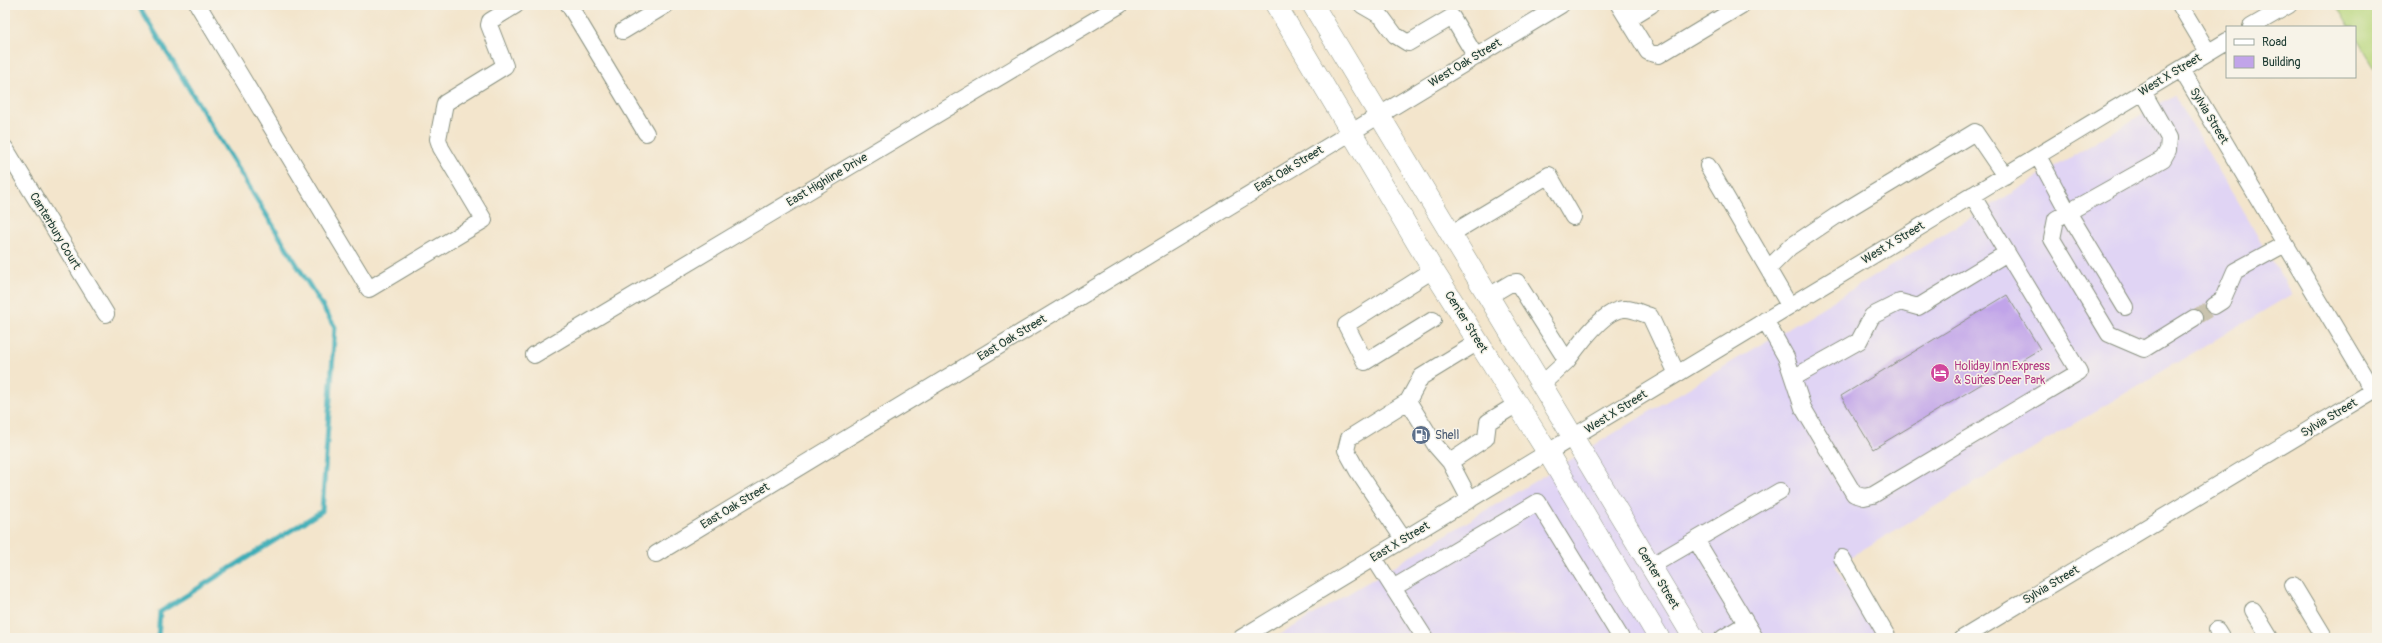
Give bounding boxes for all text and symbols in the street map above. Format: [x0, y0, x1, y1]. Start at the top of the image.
legend [2226, 26, 2356, 78]
street label: West Oak Street [1426, 35, 1504, 91]
text: Road [2262, 35, 2287, 50]
street label: West X Street [2136, 50, 2204, 100]
text: Building [2262, 55, 2301, 70]
street label: Sylvia Street [2186, 85, 2232, 147]
street label: East Oak Street [1252, 142, 1326, 196]
street label: East Highline Drive [784, 150, 870, 210]
street label: Canterbury Court [26, 190, 84, 272]
street label: West X Street [1859, 218, 1927, 268]
street label: Center Street [1441, 288, 1491, 356]
street label: East Oak Street [975, 311, 1049, 365]
place label: Holiday Inn Express & Suites Deer Park [1954, 359, 2050, 388]
hotel icon: Holiday Inn Express & Suites Deer Park [1929, 362, 1951, 384]
street label: West X Street [1582, 387, 1650, 437]
street label: Sylvia Street [2298, 395, 2360, 441]
fuel station icon: Shell [1410, 424, 1432, 446]
place label: Shell [1435, 428, 1459, 443]
street label: East Oak Street [698, 479, 772, 533]
street label: East X Street [1368, 518, 1433, 566]
street label: Center Street [1634, 544, 1683, 612]
street label: Sylvia Street [2020, 562, 2082, 608]

